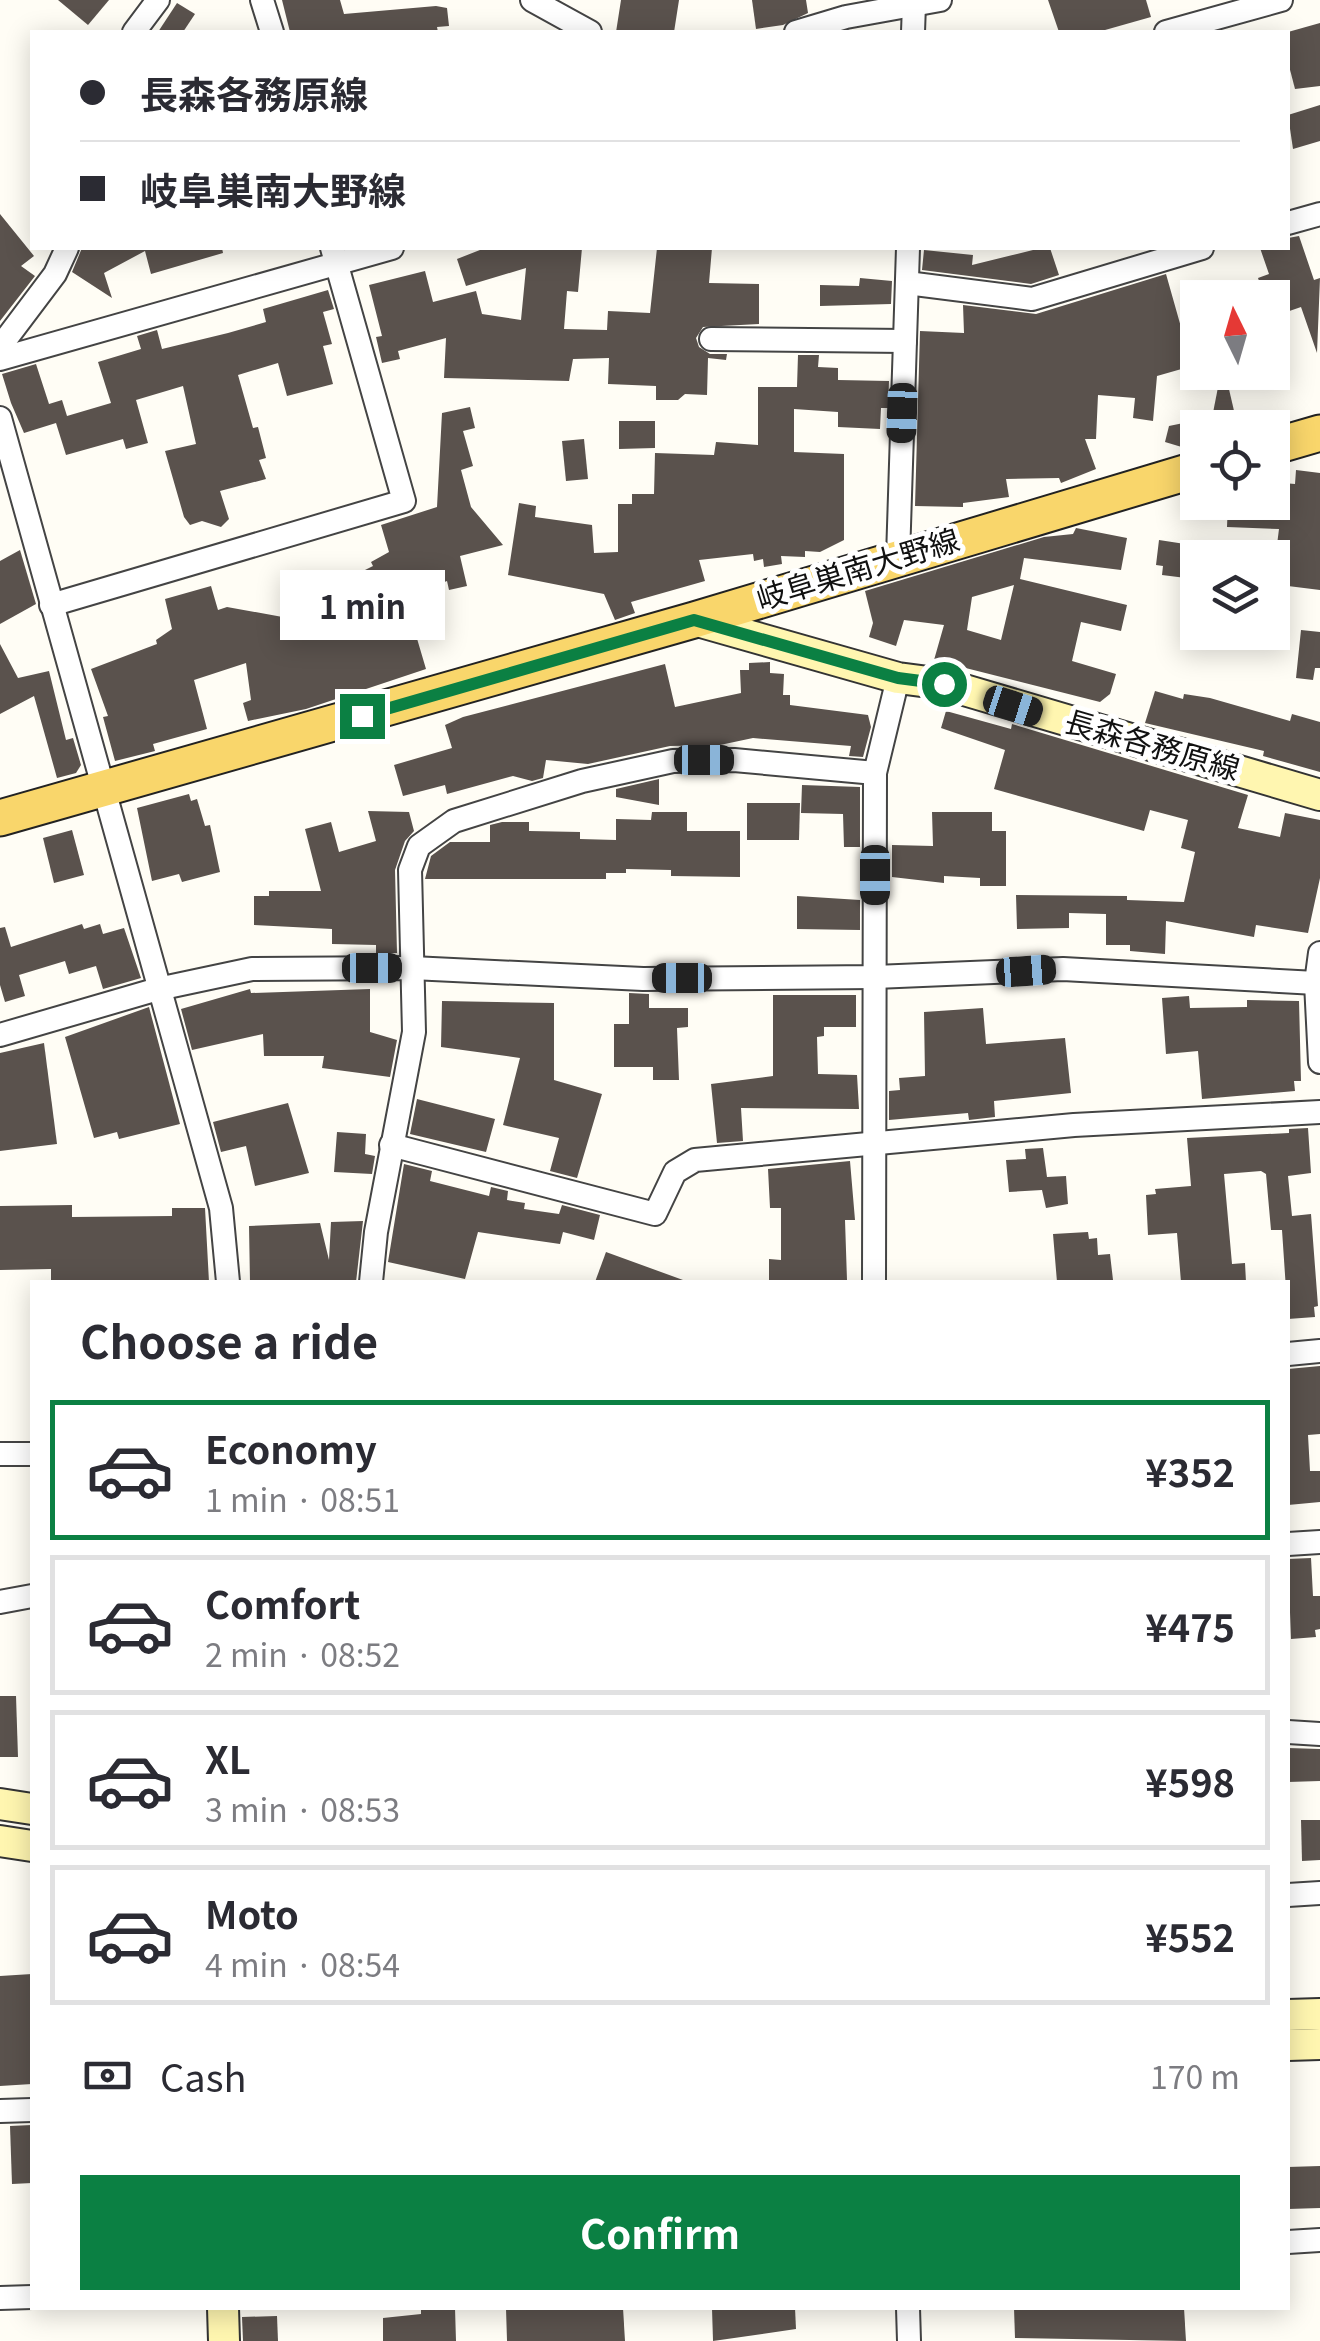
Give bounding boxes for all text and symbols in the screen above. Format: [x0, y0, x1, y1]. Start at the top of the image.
text: 長森各務原線 [140, 65, 368, 120]
text: 岐阜巣南大野線 [140, 161, 406, 216]
north arrow [1180, 280, 1290, 390]
map controls [1180, 280, 1290, 650]
car [886, 382, 918, 444]
button: locate [1180, 410, 1290, 520]
street label: 岐阜巣南大野線 [750, 515, 964, 619]
button: layers [1180, 540, 1290, 650]
callout: 1 min [280, 571, 444, 641]
text: 1 min [319, 582, 406, 628]
route start [922, 662, 967, 707]
car [980, 682, 1046, 730]
route end [340, 694, 385, 739]
street label: 長森各務原線 [1060, 697, 1245, 789]
car [674, 745, 734, 775]
car [860, 845, 890, 905]
car [342, 953, 402, 983]
car [995, 954, 1057, 988]
car [652, 963, 712, 993]
text: Choose a ride [80, 1307, 378, 1372]
text: Economy [205, 1420, 377, 1475]
icon: car [85, 1425, 175, 1515]
text: ¥352 [1145, 1443, 1235, 1498]
text: 1 min · 08:51 [205, 1475, 400, 1521]
text: Comfort [205, 1575, 360, 1630]
icon: car [85, 1580, 175, 1670]
text: ¥475 [1145, 1598, 1235, 1653]
text: 2 min · 08:52 [205, 1630, 400, 1676]
text: XL [205, 1730, 251, 1785]
icon: car [85, 1735, 175, 1825]
text: ¥598 [1145, 1753, 1235, 1808]
text: 3 min · 08:53 [205, 1785, 400, 1831]
text: Moto [205, 1885, 299, 1940]
icon: car [85, 1890, 175, 1980]
text: ¥552 [1145, 1908, 1235, 1963]
text: 4 min · 08:54 [205, 1940, 400, 1986]
icon: cash [80, 2048, 135, 2103]
text: Cash [160, 2048, 247, 2103]
text: 170 m [1150, 2052, 1240, 2098]
button: Confirm [80, 2175, 1240, 2290]

